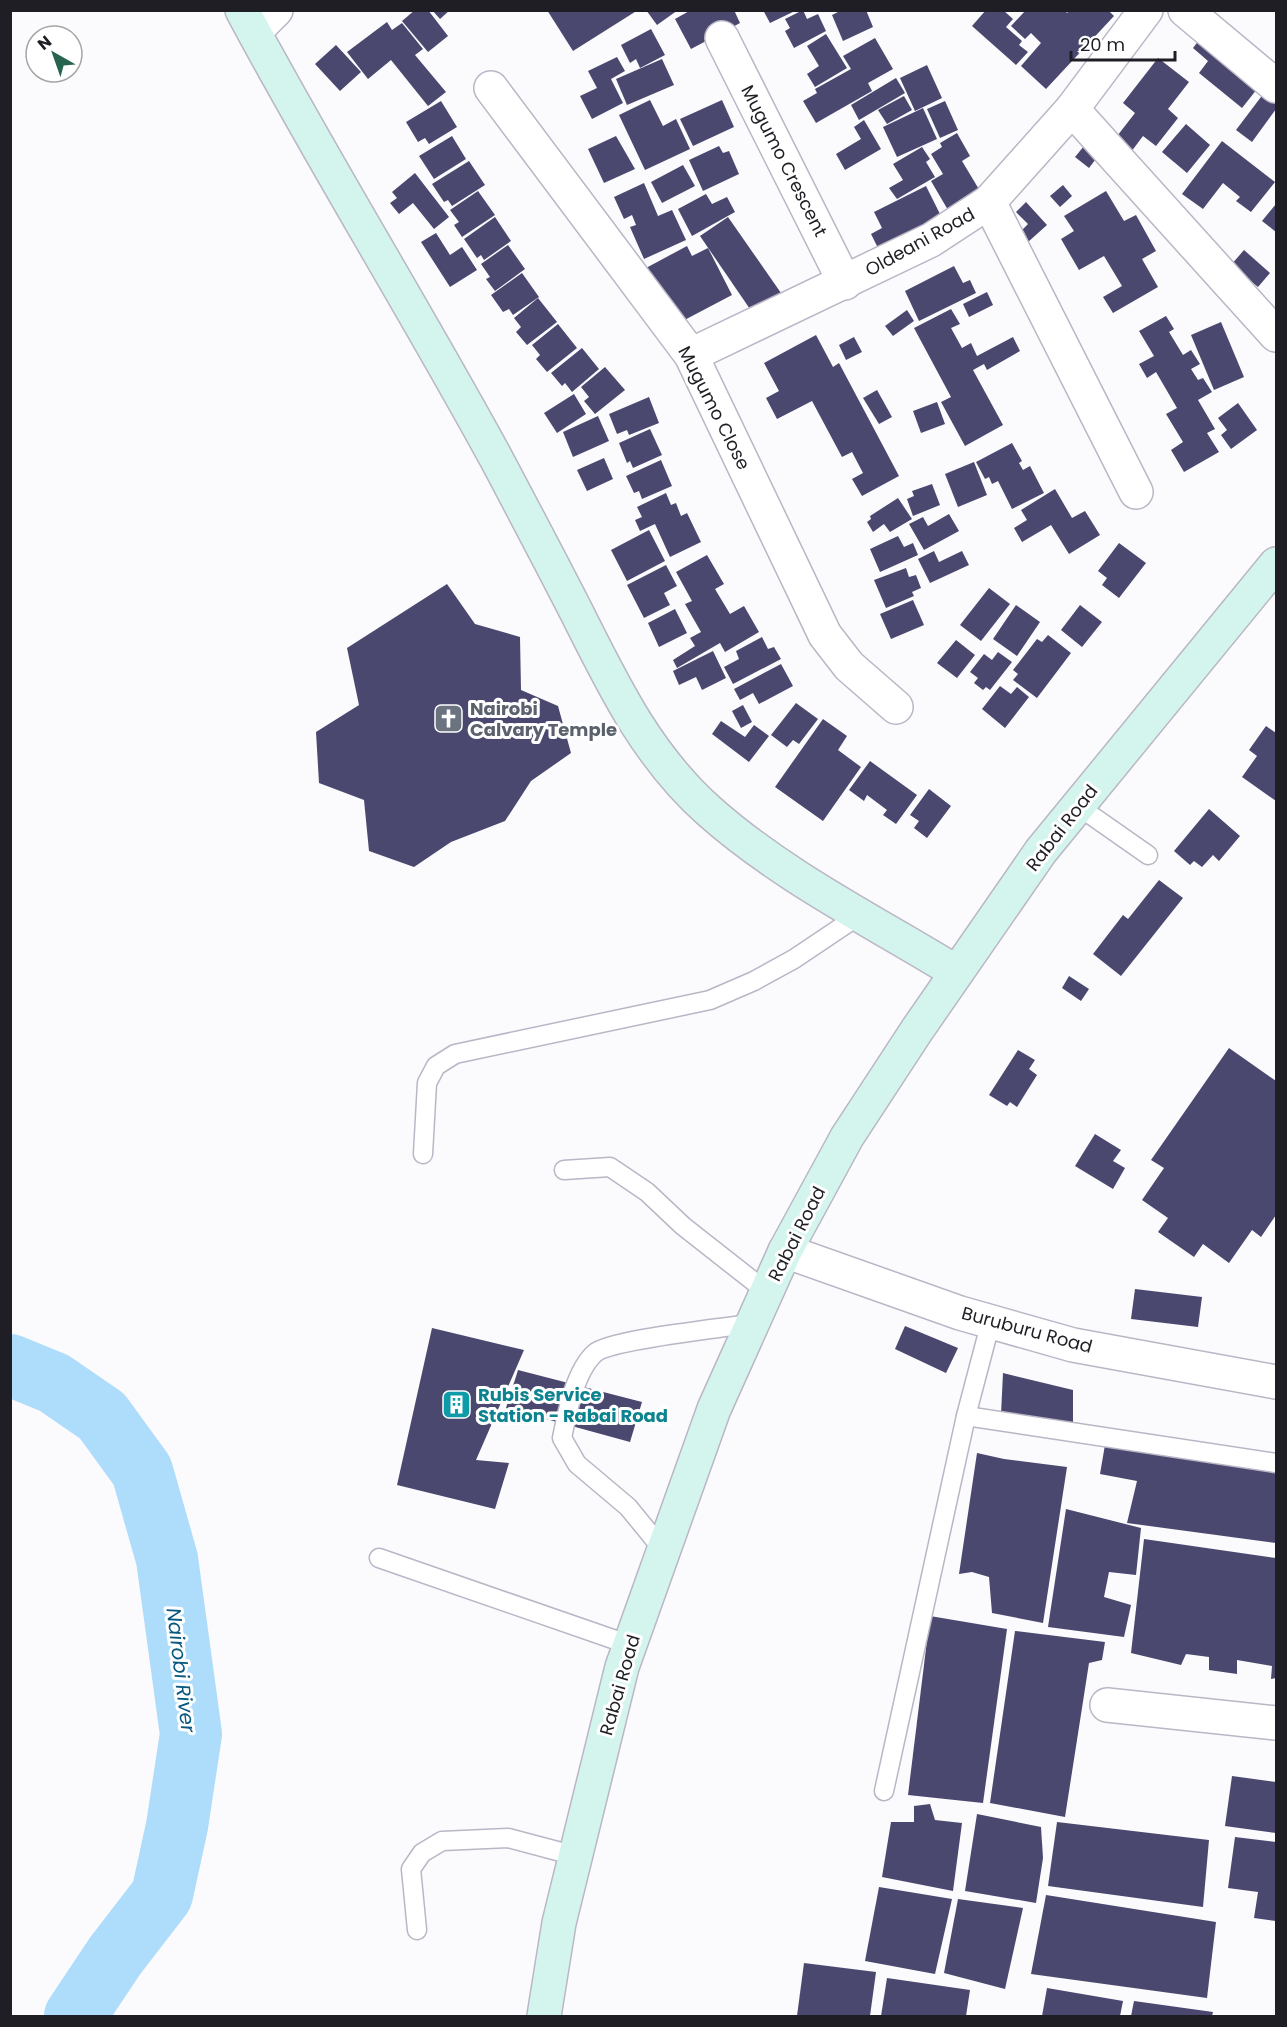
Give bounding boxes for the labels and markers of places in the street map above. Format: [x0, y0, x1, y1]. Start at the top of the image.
place label: Nairobi Calvary Temple [470, 696, 617, 742]
church icon: Nairobi Calvary Temple [433, 703, 465, 735]
place label: Rubis Service Station - Rabai Road [478, 1382, 668, 1428]
building icon: Rubis Service Station - Rabai Road [441, 1389, 473, 1421]

